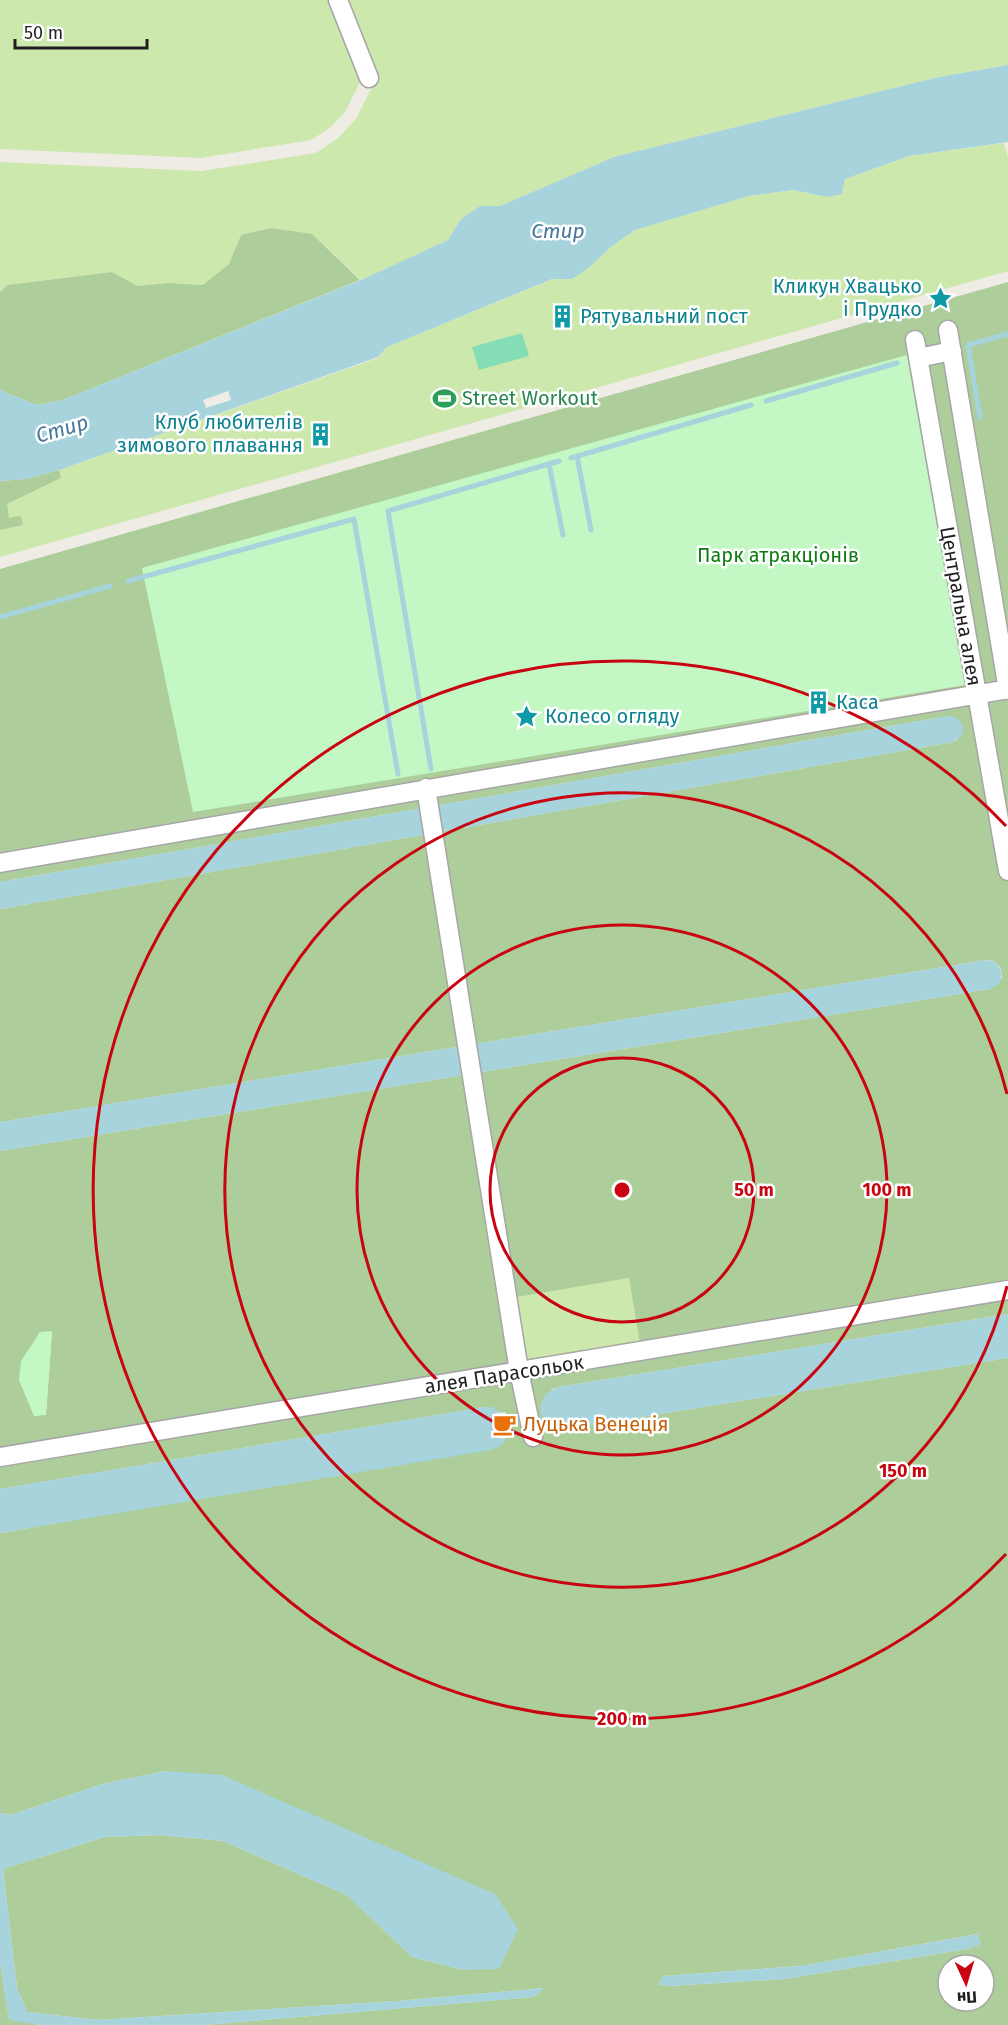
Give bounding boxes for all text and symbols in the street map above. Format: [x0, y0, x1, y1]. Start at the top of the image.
scale bar [15, 12, 147, 50]
text: 50 m [24, 22, 63, 44]
water label: Стир [531, 218, 585, 244]
place label: Кликун Хвацько і Прудко [773, 274, 922, 321]
place icon: Кликун Хвацько і Прудко [927, 285, 953, 311]
building icon: Рятувальний пост [549, 303, 575, 329]
place label: Рятувальний пост [580, 304, 749, 328]
sports icon: Street Workout [431, 385, 457, 411]
place label: Street Workout [462, 386, 599, 410]
water label: Стир [33, 409, 91, 449]
place label: Клуб любителів зимового плавання [117, 410, 303, 457]
building icon: Клуб любителів зимового плавання [308, 421, 334, 447]
street label: Центральна алея [935, 524, 987, 688]
park label: Парк атракціонів [697, 543, 859, 567]
building icon: Каса [805, 689, 831, 715]
place label: Каса [836, 690, 879, 714]
place icon: Колесо огляду [514, 703, 540, 729]
place label: Колесо огляду [545, 704, 679, 728]
text: 50 m [734, 1179, 774, 1201]
text: 100 m [863, 1179, 911, 1201]
centre of rings [612, 1180, 632, 1200]
street label: алея Парасольок [423, 1349, 586, 1398]
cafe icon: Луцька Венеція [492, 1411, 518, 1437]
place label: Луцька Венеція [523, 1412, 668, 1436]
text: 150 m [879, 1460, 927, 1482]
text: 200 m [597, 1708, 647, 1730]
north arrow [936, 1953, 996, 2013]
text: Пн [956, 1987, 978, 2008]

